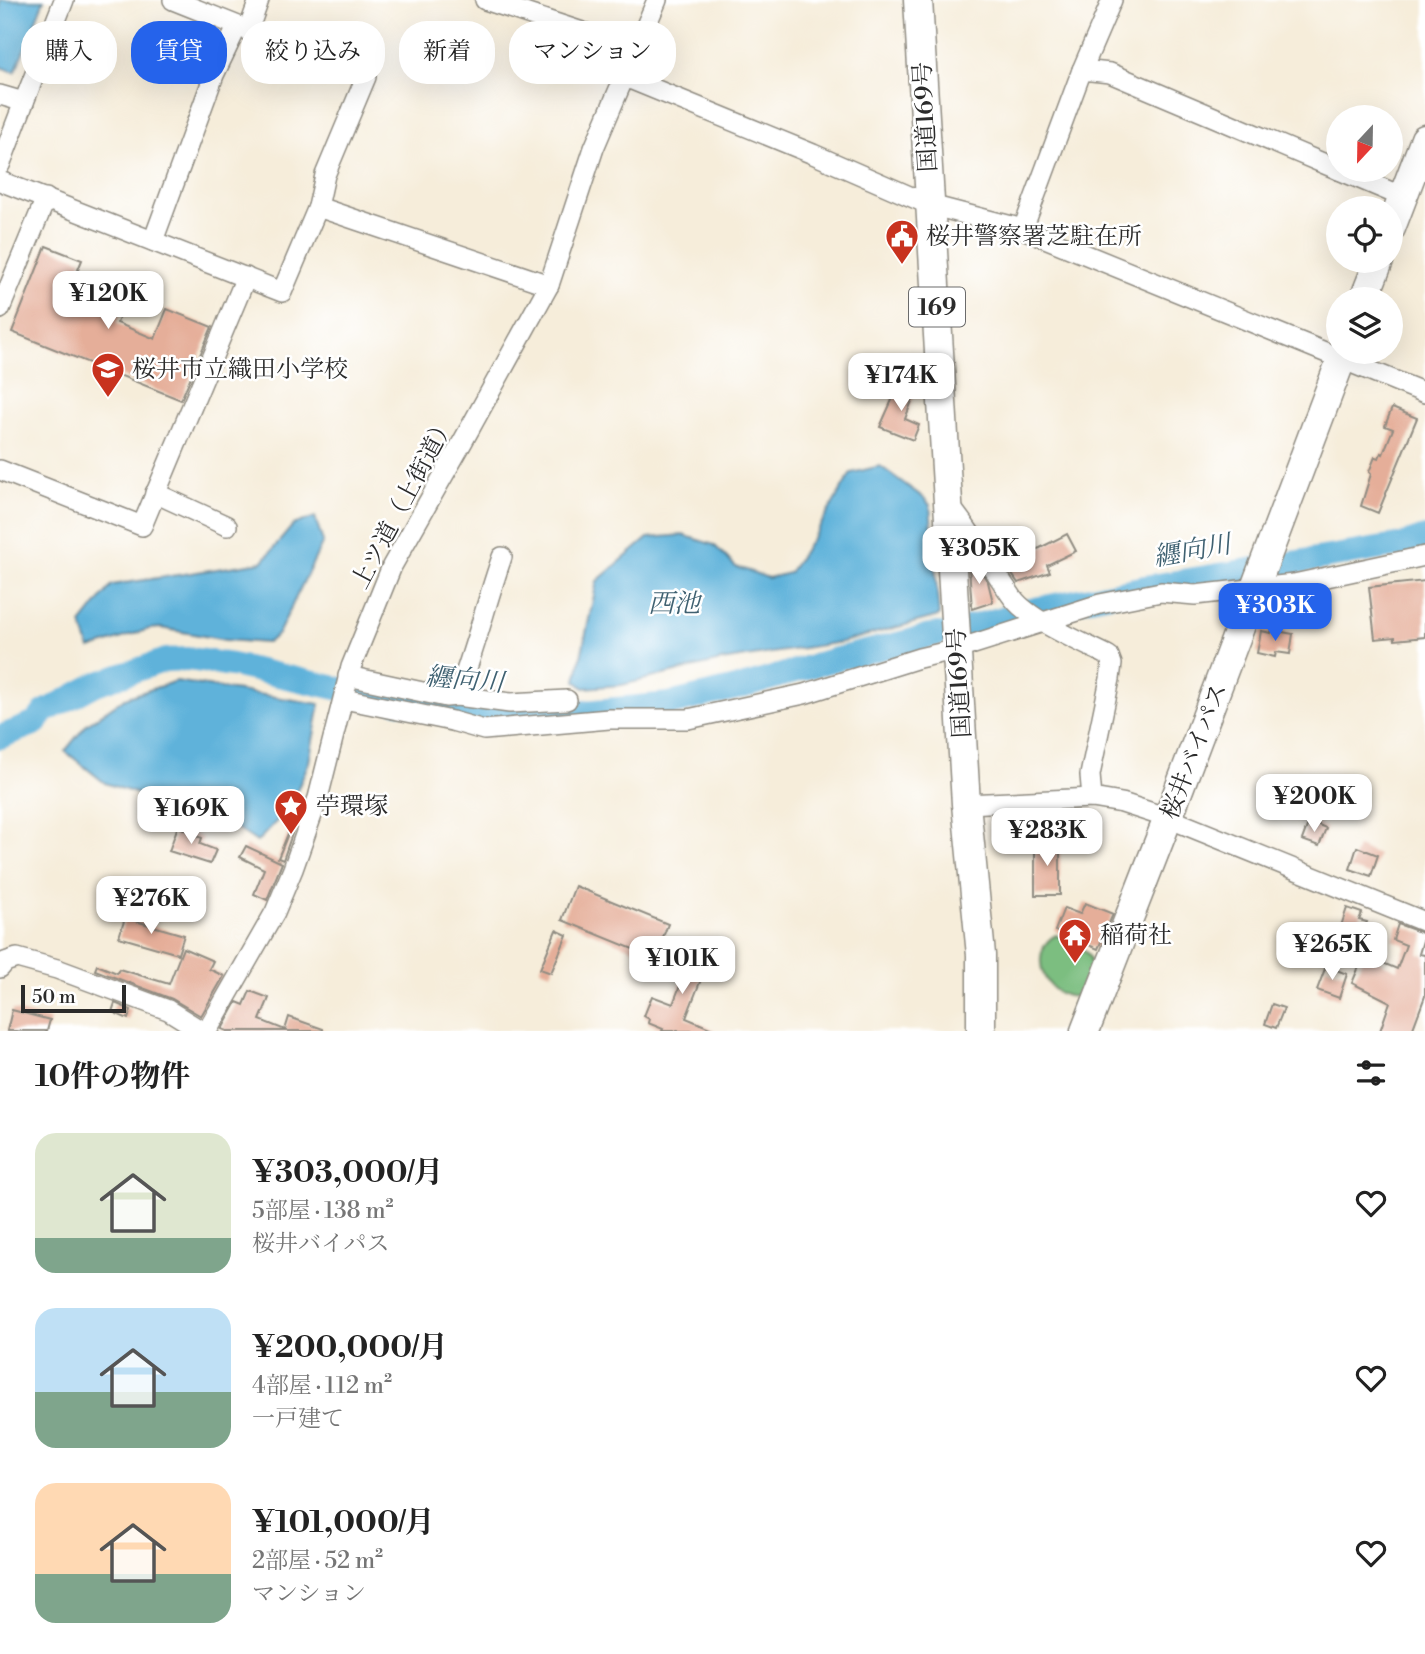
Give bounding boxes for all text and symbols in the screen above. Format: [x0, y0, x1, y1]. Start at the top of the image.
chip: 購入 [21, 21, 117, 84]
chip: 賃貸 [131, 21, 227, 84]
chip: 絞り込み [241, 21, 385, 84]
chip: 新着 [399, 21, 495, 84]
chip: マンション [509, 21, 676, 84]
street label: 国道169号 [908, 61, 944, 173]
north arrow [1326, 105, 1404, 182]
map controls [1326, 105, 1403, 364]
button: locate [1326, 196, 1403, 273]
public building icon: 桜井警察署芝駐在所 [883, 217, 921, 266]
place label: 桜井警察署芝駐在所 [926, 222, 1142, 252]
pin: ¥120K [59, 272, 157, 331]
text: ¥120K [69, 280, 147, 308]
button: layers [1326, 287, 1403, 364]
road number: 169 [909, 288, 965, 326]
school or university icon: 桜井市立織田小学校 [89, 350, 127, 399]
pin: ¥174K [852, 354, 950, 413]
place label: 桜井市立織田小学校 [132, 355, 348, 385]
text: ¥174K [864, 362, 938, 390]
street label: 上ツ道（上街道） [346, 411, 462, 594]
pin: ¥305K [930, 526, 1028, 586]
water label: 纒向川 [1151, 528, 1236, 574]
text: ¥305K [938, 535, 1020, 563]
pin: ¥303K [1226, 584, 1324, 643]
water label: 西池 [648, 588, 703, 620]
text: ¥303K [1235, 592, 1315, 620]
street label: 国道169号 [942, 627, 978, 739]
water label: 纒向川 [425, 661, 508, 700]
street label: 桜井バイパス [1155, 679, 1235, 824]
pin: ¥200K [1265, 774, 1363, 834]
text: ¥200K [1272, 783, 1356, 811]
pin: ¥169K [142, 786, 240, 846]
place icon: 苧環塚 [272, 787, 310, 836]
place label: 苧環塚 [316, 792, 388, 822]
text: ¥169K [153, 795, 229, 823]
pin: ¥283K [998, 808, 1096, 868]
text: ¥283K [1007, 817, 1087, 845]
pin: ¥276K [102, 876, 200, 936]
text: ¥276K [112, 885, 190, 913]
temple icon: 稲荷社 [1056, 916, 1094, 965]
place label: 稲荷社 [1100, 921, 1172, 951]
pin: ¥265K [1283, 922, 1381, 982]
text: ¥265K [1292, 931, 1372, 959]
pin: ¥101K [633, 936, 731, 996]
text: ¥101K [645, 945, 719, 973]
scale bar [21, 982, 126, 1014]
text: 50 m [32, 985, 76, 1009]
icon: filters [1352, 1054, 1390, 1092]
text: 10件の物件 [35, 1058, 190, 1096]
text: ¥303,000/月 [252, 1154, 443, 1192]
icon: home [91, 1161, 175, 1245]
icon: heart [1352, 1184, 1390, 1222]
text: 5部屋 · 138 m² [252, 1197, 394, 1225]
text: 桜井バイパス [252, 1230, 390, 1258]
text: ¥200,000/月 [252, 1329, 448, 1367]
icon: home [91, 1336, 175, 1420]
icon: heart [1352, 1359, 1390, 1397]
text: 4部屋 · 112 m² [252, 1372, 392, 1400]
text: 一戸建て [252, 1405, 344, 1433]
text: ¥101,000/月 [252, 1504, 434, 1542]
icon: home [91, 1511, 175, 1595]
icon: heart [1352, 1534, 1390, 1572]
text: 2部屋 · 52 m² [252, 1547, 383, 1575]
text: マンション [252, 1580, 366, 1608]

